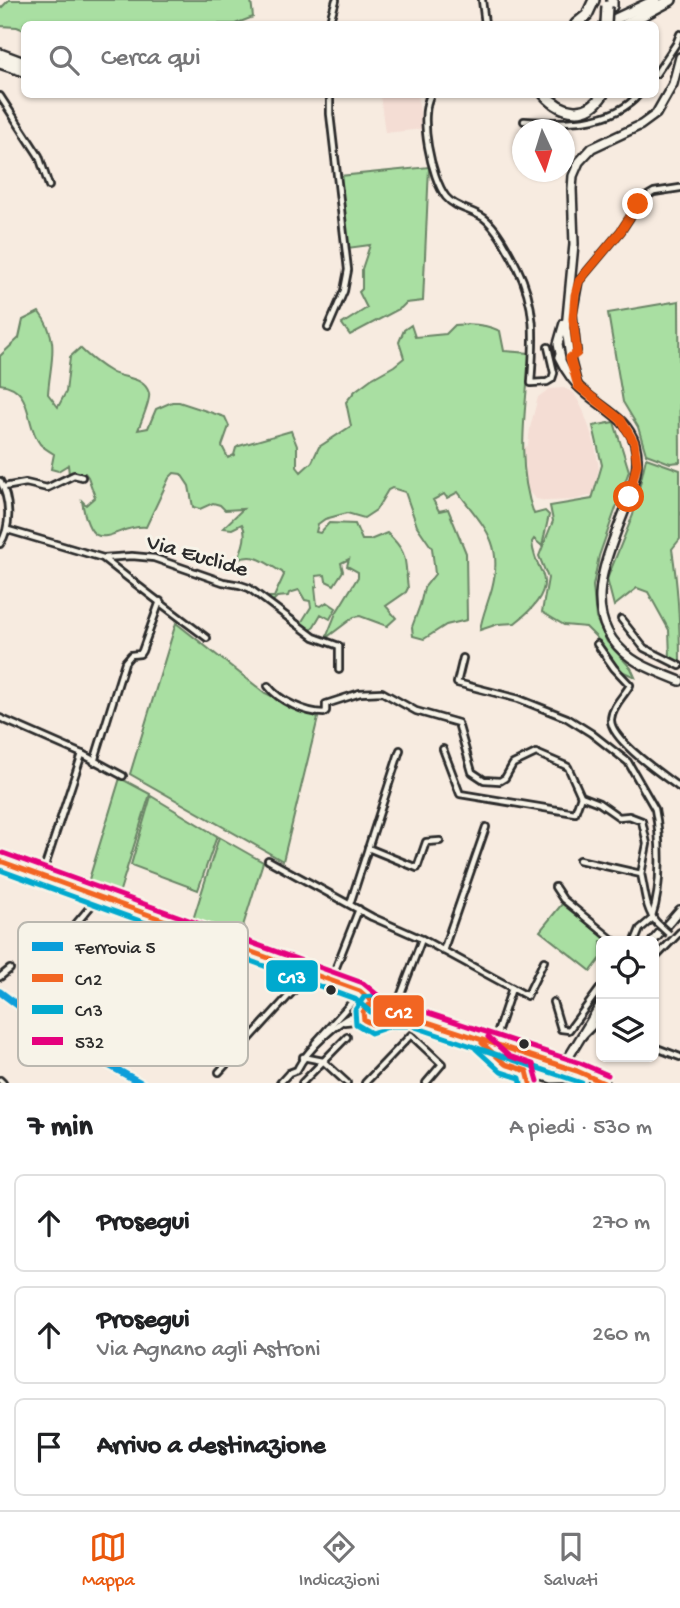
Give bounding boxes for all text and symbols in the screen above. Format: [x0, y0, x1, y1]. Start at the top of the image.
search box [21, 21, 659, 98]
icon: search [45, 41, 83, 79]
text: Cerca qui [101, 44, 201, 75]
north arrow [512, 119, 575, 182]
route end [622, 188, 653, 219]
route start [613, 481, 644, 512]
street label: Via Euclide [142, 529, 252, 585]
legend [18, 922, 248, 1066]
map controls [596, 936, 659, 1062]
button: locate [596, 936, 659, 999]
text: Ferrovia 5 [74, 938, 155, 961]
line badge: C13 [265, 959, 319, 993]
text: C13 [277, 968, 306, 991]
text: C12 [75, 970, 102, 993]
unlabelled marker [324, 983, 338, 997]
line badge: C12 [372, 994, 425, 1028]
button: layers [596, 999, 659, 1062]
text: C13 [75, 1001, 103, 1024]
text: C12 [384, 1003, 413, 1026]
text: 532 [75, 1033, 104, 1056]
unlabelled marker [517, 1037, 531, 1051]
text: 7 min [28, 1111, 93, 1146]
text: A piedi · 530 m [509, 1115, 652, 1142]
icon: ahead [30, 1204, 68, 1242]
text: Prosegui [97, 1208, 190, 1239]
text: 270 m [592, 1210, 650, 1237]
text: Prosegui [97, 1306, 190, 1337]
icon: ahead [30, 1316, 68, 1354]
text: 260 m [592, 1322, 650, 1349]
text: Via Agnano agli Astroni [97, 1337, 320, 1364]
icon: arrive [30, 1428, 68, 1466]
text: Arrivo a destinazione [97, 1432, 326, 1463]
tab: Mappa [82, 1528, 135, 1593]
tab: Indicazioni [299, 1528, 380, 1593]
tab: Salvati [544, 1528, 598, 1593]

